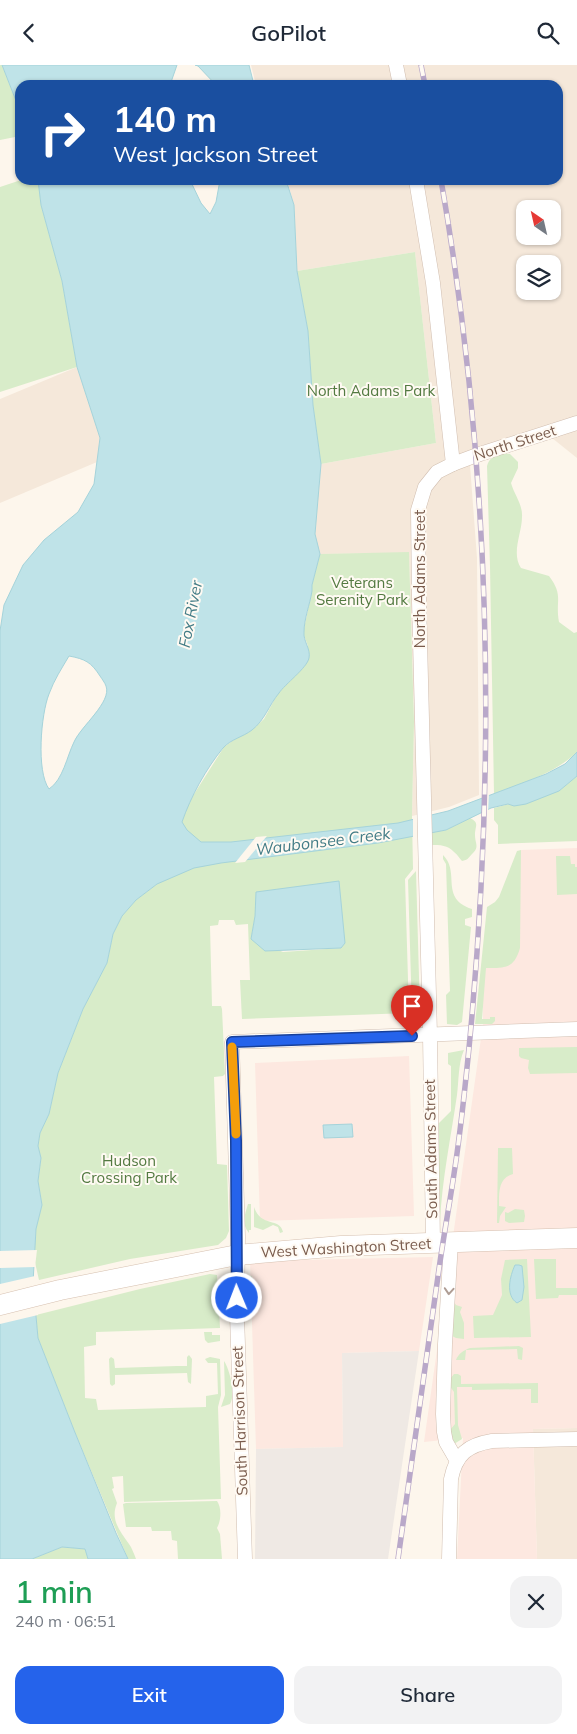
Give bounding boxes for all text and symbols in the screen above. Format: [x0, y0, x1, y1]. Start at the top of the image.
icon: back [15, 19, 43, 47]
text: GoPilot [251, 19, 326, 47]
icon: search [534, 19, 562, 47]
text: 140 m [113, 97, 217, 141]
icon: right [30, 100, 95, 165]
text: West Jackson Street [113, 140, 318, 168]
north arrow [516, 200, 561, 245]
map controls [516, 200, 561, 300]
button: layers [516, 255, 561, 300]
park label: North Adams Park [307, 381, 436, 400]
street label: North Street [471, 420, 558, 465]
street label: North Adams Street [410, 510, 429, 648]
park label: Veterans Serenity Park [316, 573, 408, 609]
water label: Fox River [174, 577, 207, 649]
water label: Waubonsee Creek [254, 823, 392, 859]
pin [391, 985, 433, 1036]
icon: arrive [398, 992, 426, 1020]
street label: South Adams Street [420, 1079, 441, 1219]
park label: Hudson Crossing Park [81, 1151, 177, 1187]
street label: West Washington Street [260, 1234, 432, 1261]
position arrow [210, 1271, 262, 1323]
one-way arrow [443, 1287, 454, 1295]
street label: South Harrison Street [227, 1346, 252, 1496]
text: 1 min [15, 1573, 93, 1611]
button: close [510, 1576, 562, 1628]
text: 240 m · 06:51 [15, 1611, 116, 1631]
button: Exit [15, 1666, 284, 1724]
button: Share [294, 1666, 562, 1724]

